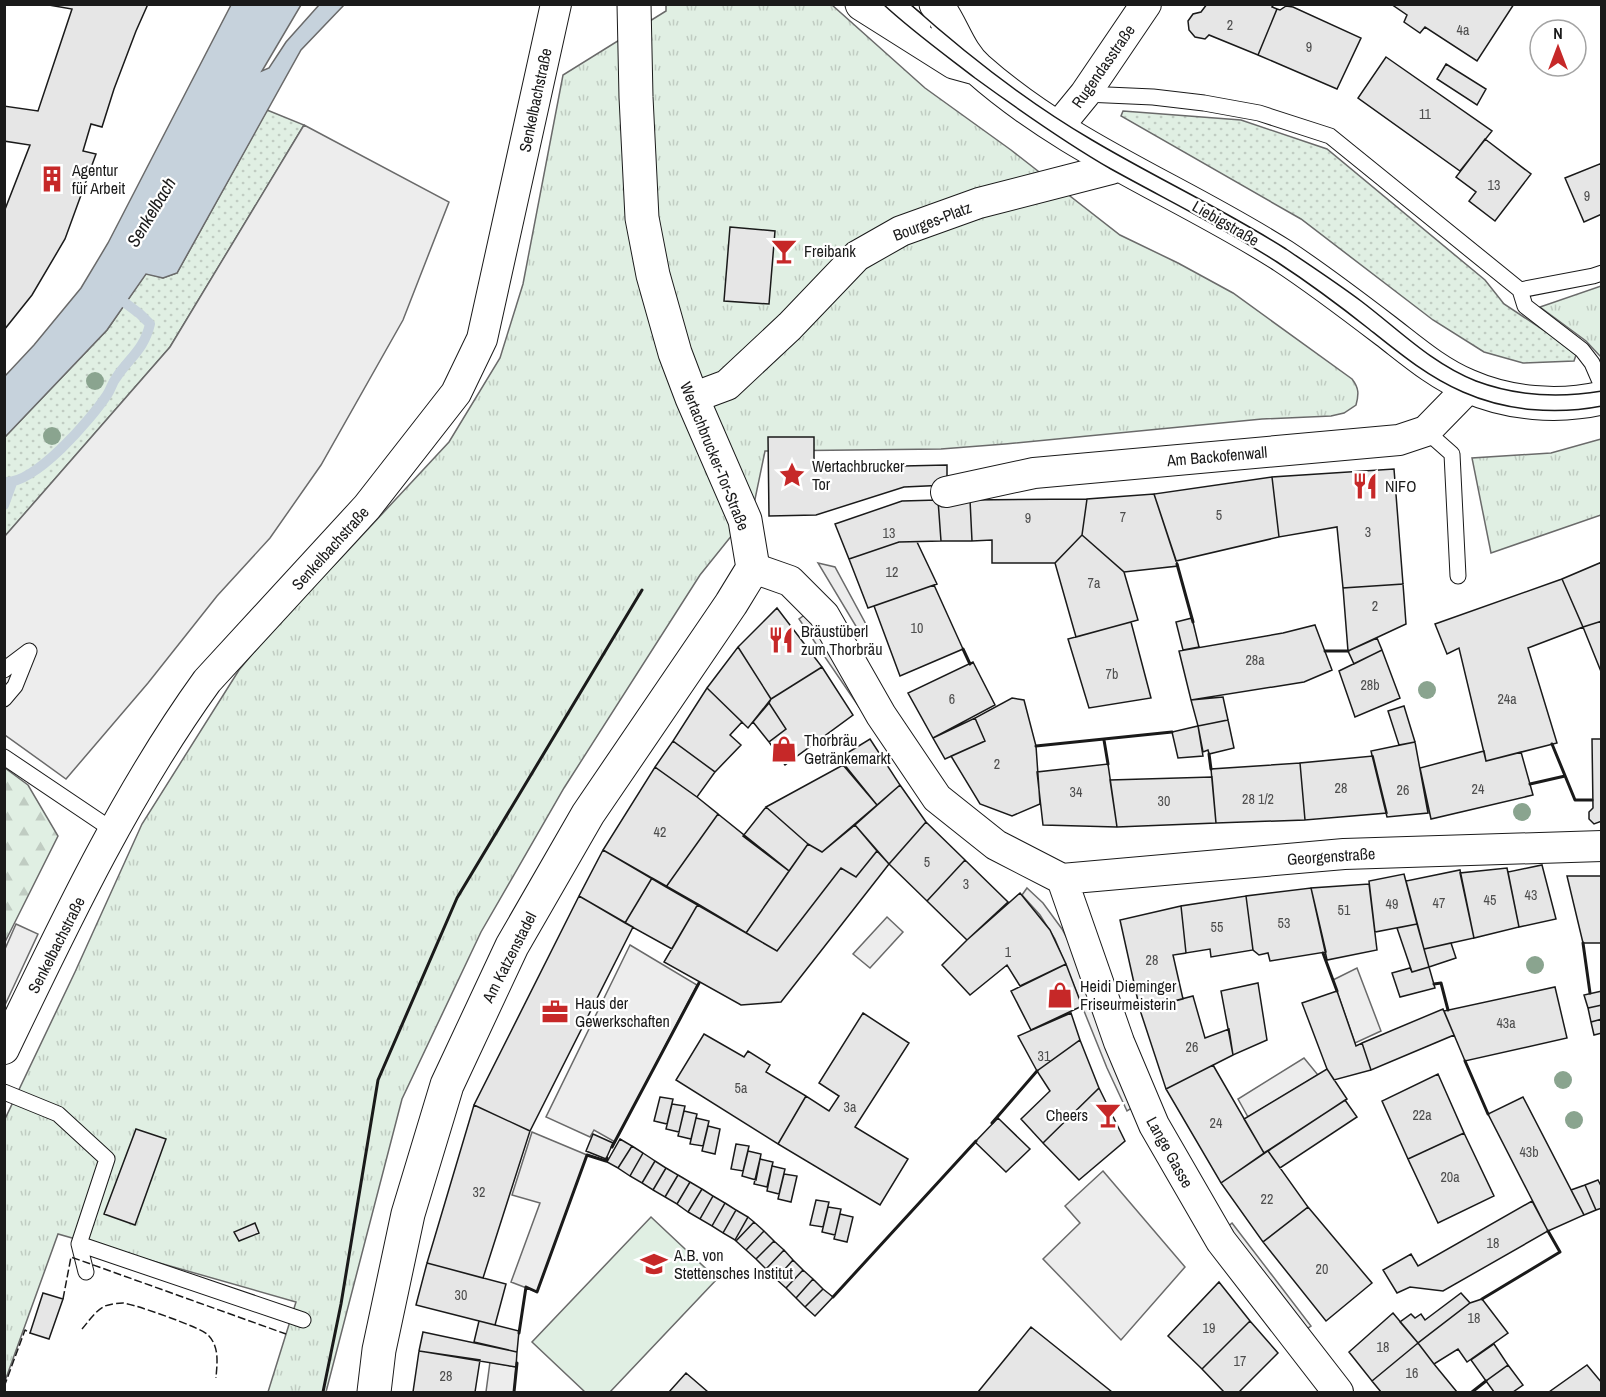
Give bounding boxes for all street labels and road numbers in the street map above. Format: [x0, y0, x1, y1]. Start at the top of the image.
street label: Rugendasstraße [1066, 20, 1140, 112]
street label: Senkelbachstraße [513, 46, 557, 154]
street label: Liebigstraße [1189, 195, 1263, 251]
street label: Bourges-Platz [890, 196, 975, 246]
street label: Wertachbrucker-Tor-Straße [675, 378, 755, 534]
street label: Am Backofenwall [1165, 441, 1268, 471]
street label: Senkelbachstraße [286, 501, 374, 595]
street label: Georgenstraße [1286, 842, 1376, 870]
street label: Senkelbachstraße [22, 893, 90, 997]
street label: Am Katzenstadel [476, 908, 541, 1007]
street label: Lange Gasse [1141, 1113, 1199, 1191]

